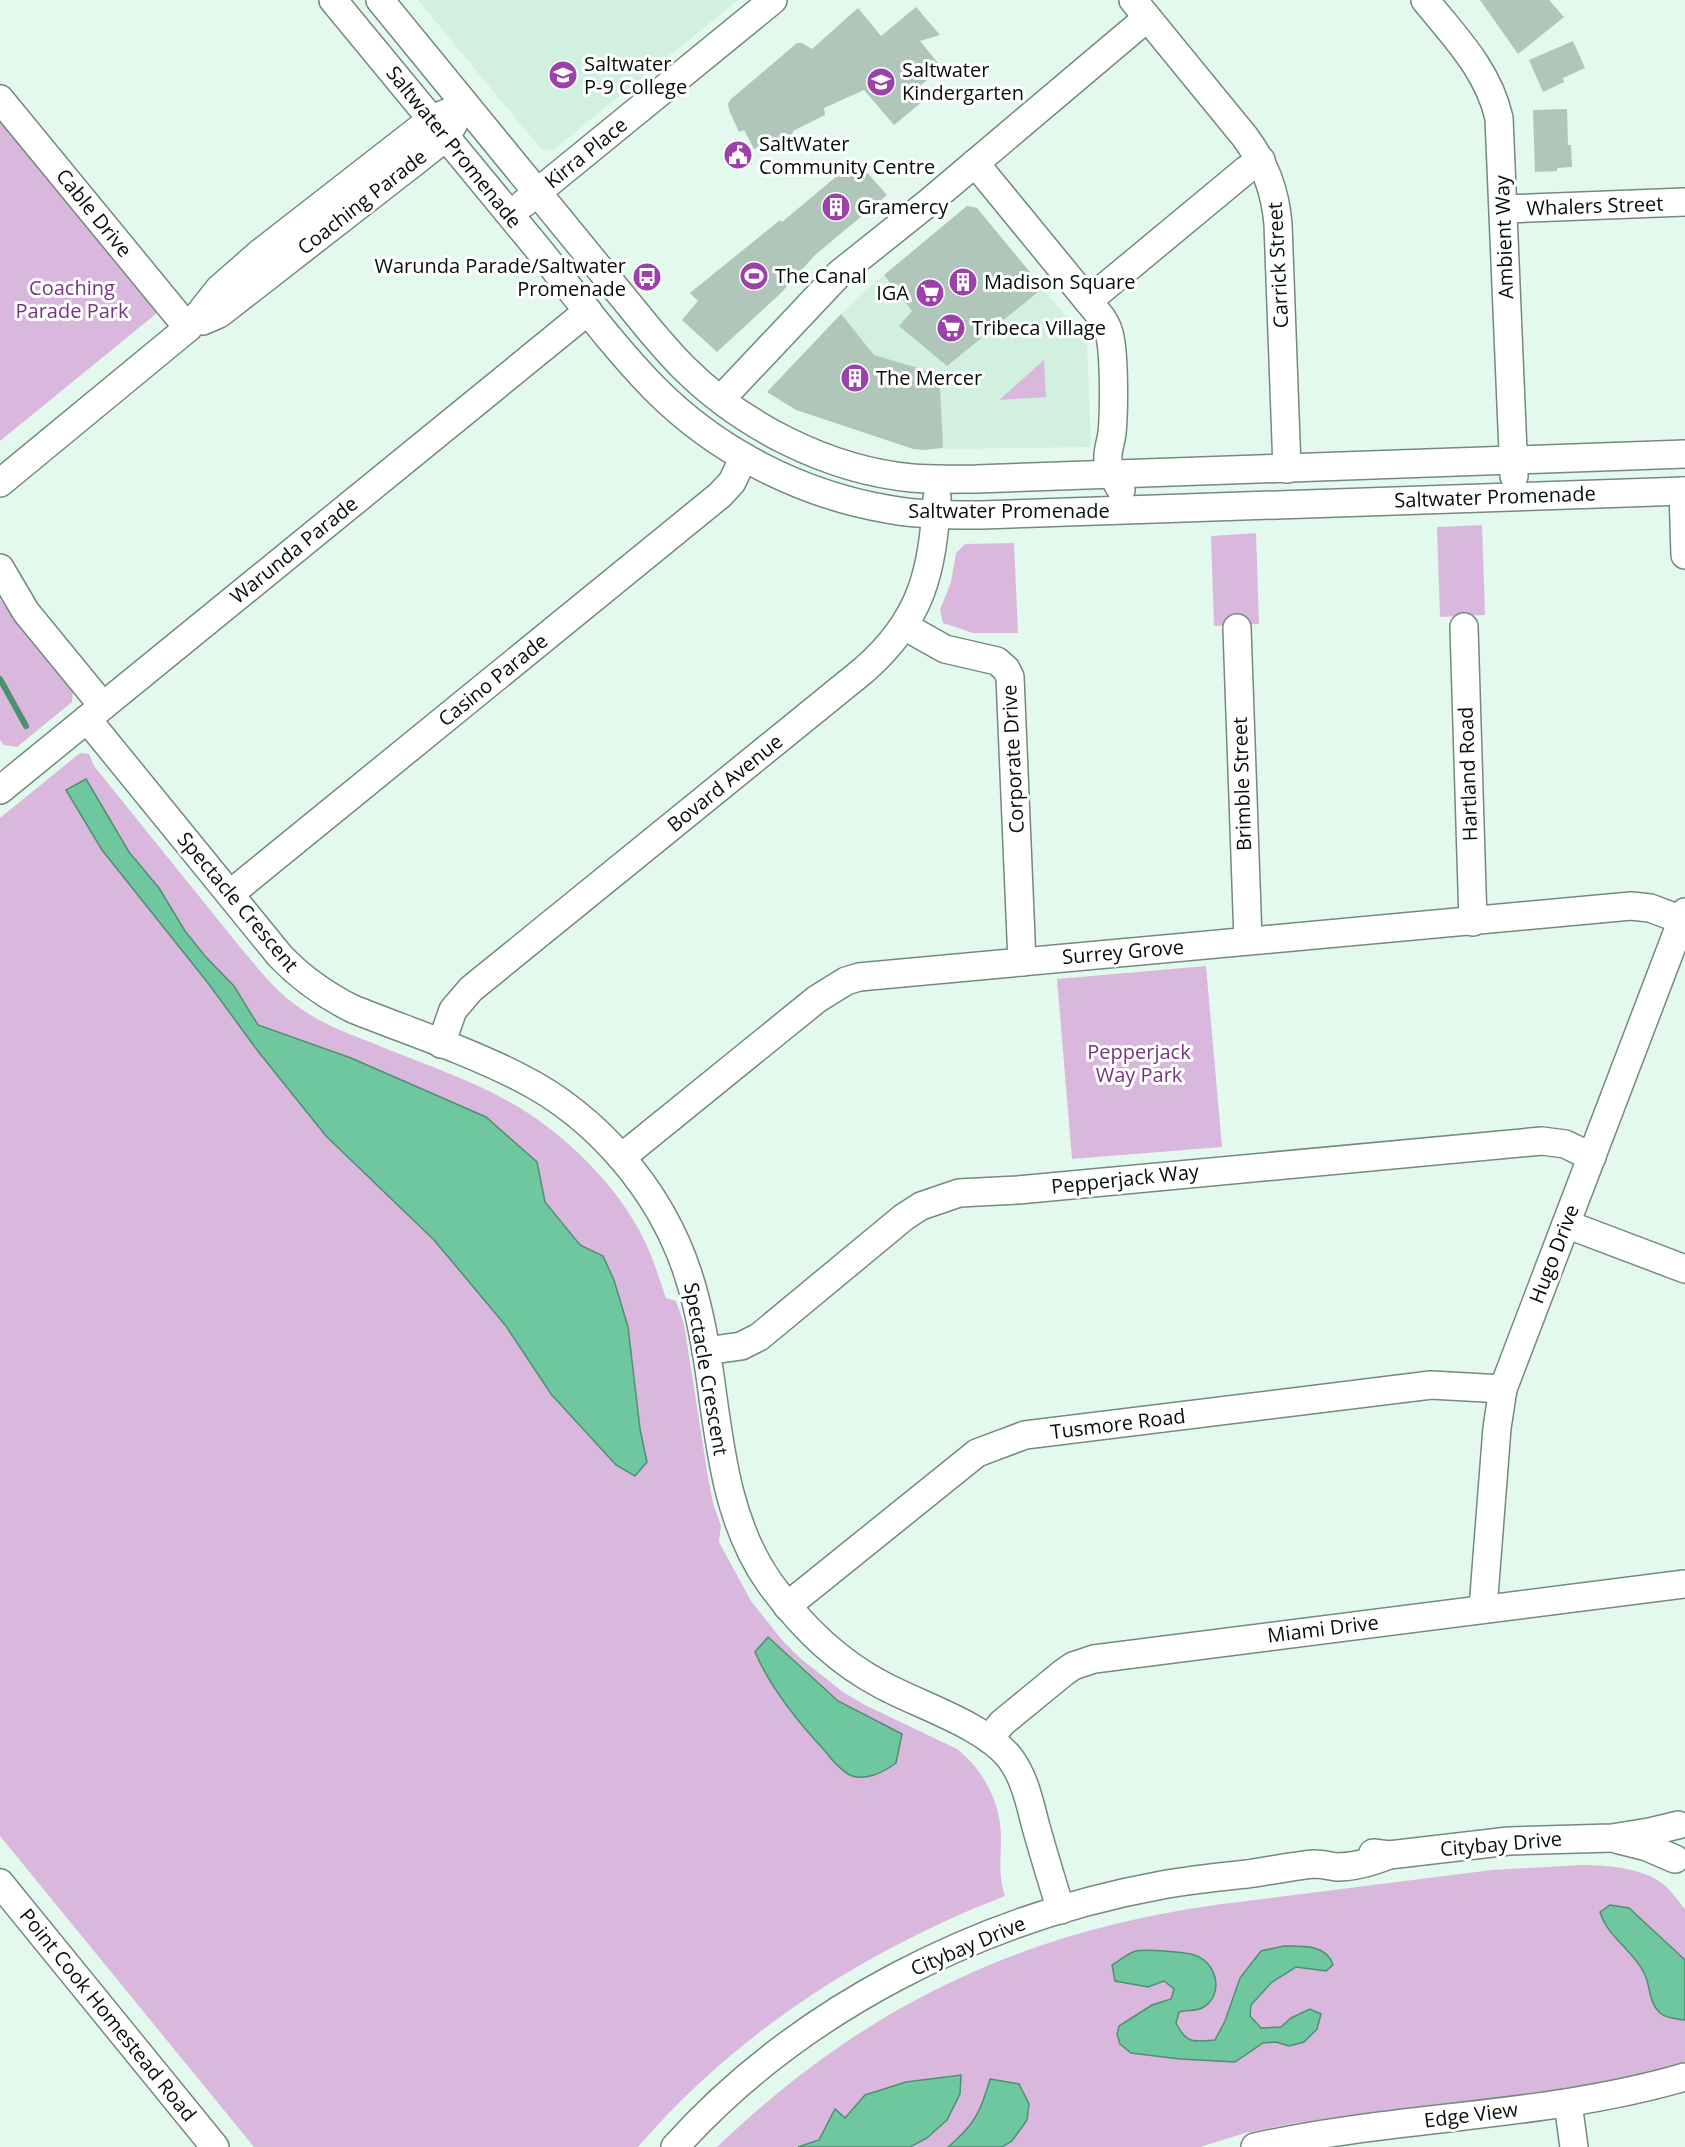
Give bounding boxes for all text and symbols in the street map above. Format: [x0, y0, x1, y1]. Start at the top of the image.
place label: Saltwater P-9 College [584, 50, 687, 100]
place label: Saltwater Kindergarten [902, 56, 1024, 106]
school or university icon: Saltwater P-9 College [547, 59, 579, 91]
street label: Saltwater Promenade [381, 60, 528, 233]
school or university icon: Saltwater Kindergarten [865, 66, 897, 98]
street label: Kirra Place [539, 111, 633, 194]
place label: SaltWater Community Centre [759, 130, 935, 180]
public building icon: SaltWater Community Centre [722, 139, 754, 171]
street label: Coaching Parade [292, 143, 432, 261]
street label: Cable Drive [50, 163, 138, 263]
street label: Ambient Way [1488, 174, 1519, 299]
street label: Whalers Street [1526, 190, 1664, 221]
building icon: Gramercy [820, 191, 852, 223]
place label: Gramercy [857, 193, 949, 220]
street label: Carrick Street [1261, 201, 1294, 329]
place label: Warunda Parade/Saltwater Promenade [375, 252, 626, 302]
sports icon: The Canal [738, 260, 770, 292]
bus stop icon: Warunda Parade/Saltwater Promenade [631, 261, 663, 293]
place label: The Canal [775, 262, 867, 289]
building icon: Madison Square [947, 266, 979, 298]
place label: Madison Square [984, 268, 1135, 295]
park label: Coaching Parade Park [16, 274, 129, 324]
supermarket icon: IGA [914, 277, 946, 309]
place label: IGA [876, 279, 909, 306]
supermarket icon: Tribeca Village [935, 312, 967, 344]
place label: Tribeca Village [972, 314, 1106, 341]
building icon: The Mercer [839, 362, 871, 394]
place label: The Mercer [876, 364, 982, 391]
street label: Saltwater Promenade [1394, 479, 1596, 514]
street label: Warunda Parade [224, 490, 363, 609]
street label: Saltwater Promenade [908, 497, 1110, 524]
street label: Casino Parade [432, 627, 553, 732]
street label: Corporate Drive [995, 684, 1030, 834]
street label: Hartland Road [1452, 706, 1483, 842]
street label: Brimble Street [1226, 716, 1257, 852]
street label: Bovard Avenue [661, 728, 788, 838]
street label: Spectacle Crescent [172, 826, 305, 977]
street label: Surrey Grove [1061, 933, 1185, 970]
park label: Pepperjack Way Park [1087, 1038, 1191, 1088]
street label: Pepperjack Way [1050, 1157, 1201, 1200]
street label: Hugo Drive [1522, 1200, 1585, 1307]
street label: Spectacle Crescent [678, 1280, 735, 1457]
street label: Tusmore Road [1049, 1402, 1187, 1445]
street label: Miami Drive [1266, 1608, 1380, 1649]
street label: Citybay Drive [1439, 1825, 1563, 1862]
street label: Point Cook Homestead Road [14, 1903, 203, 2127]
street label: Citybay Drive [906, 1909, 1029, 1982]
street label: Edge View [1422, 2095, 1520, 2134]

